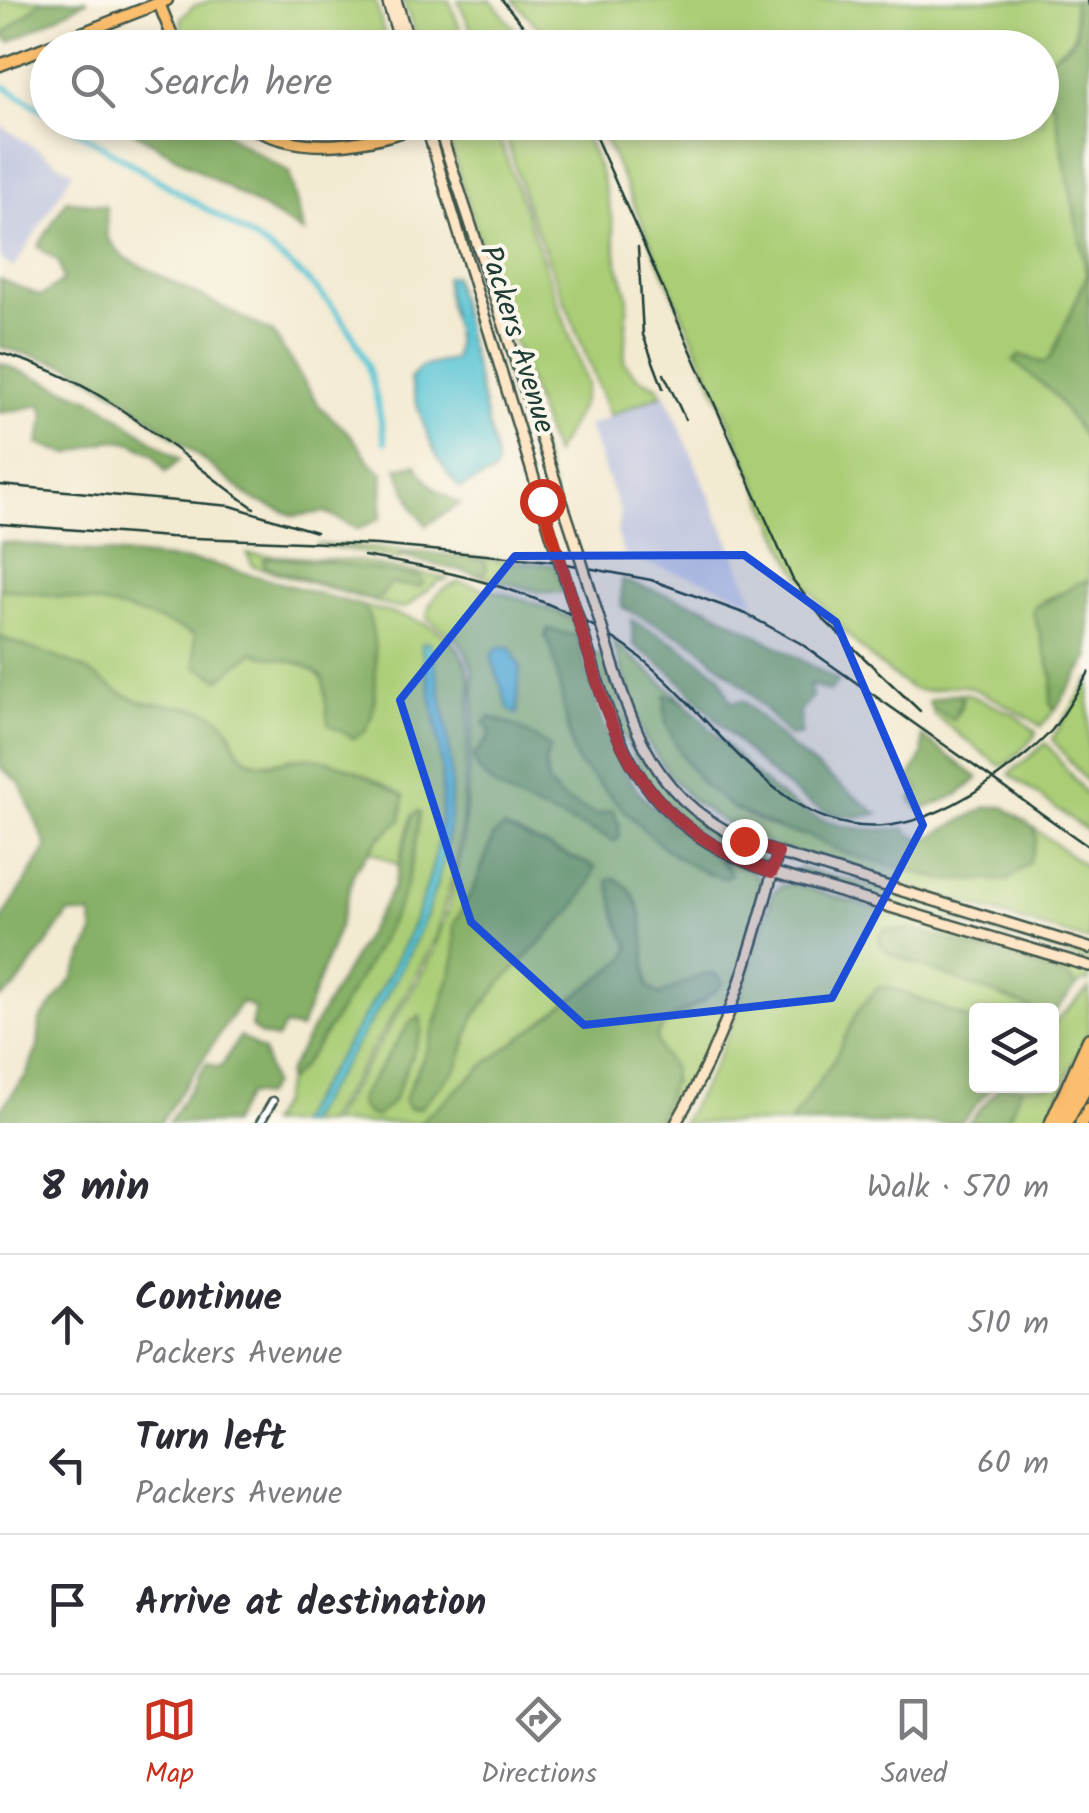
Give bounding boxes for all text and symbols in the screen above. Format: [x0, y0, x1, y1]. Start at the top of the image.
search box [30, 30, 1059, 140]
text: Search here [145, 55, 332, 115]
icon: search [65, 58, 120, 113]
street label: Packers Avenue [465, 240, 567, 440]
route start [520, 479, 566, 525]
route end [722, 819, 768, 865]
map controls [969, 1003, 1059, 1093]
button: layers [969, 1003, 1059, 1093]
text: 8 min [40, 1155, 150, 1222]
text: Walk · 570 m [867, 1163, 1049, 1214]
text: Continue [135, 1269, 282, 1329]
icon: ahead [40, 1297, 95, 1352]
text: 510 m [967, 1299, 1049, 1350]
text: Packers Avenue [135, 1329, 342, 1380]
text: Turn left [135, 1409, 286, 1469]
icon: left [40, 1437, 95, 1492]
text: 60 m [977, 1439, 1049, 1490]
text: Packers Avenue [135, 1469, 342, 1520]
text: Arrive at destination [135, 1574, 486, 1634]
icon: arrive [40, 1577, 95, 1632]
tab: Map [142, 1692, 197, 1797]
tab: Directions [481, 1692, 597, 1797]
tab: Saved [881, 1692, 947, 1797]

